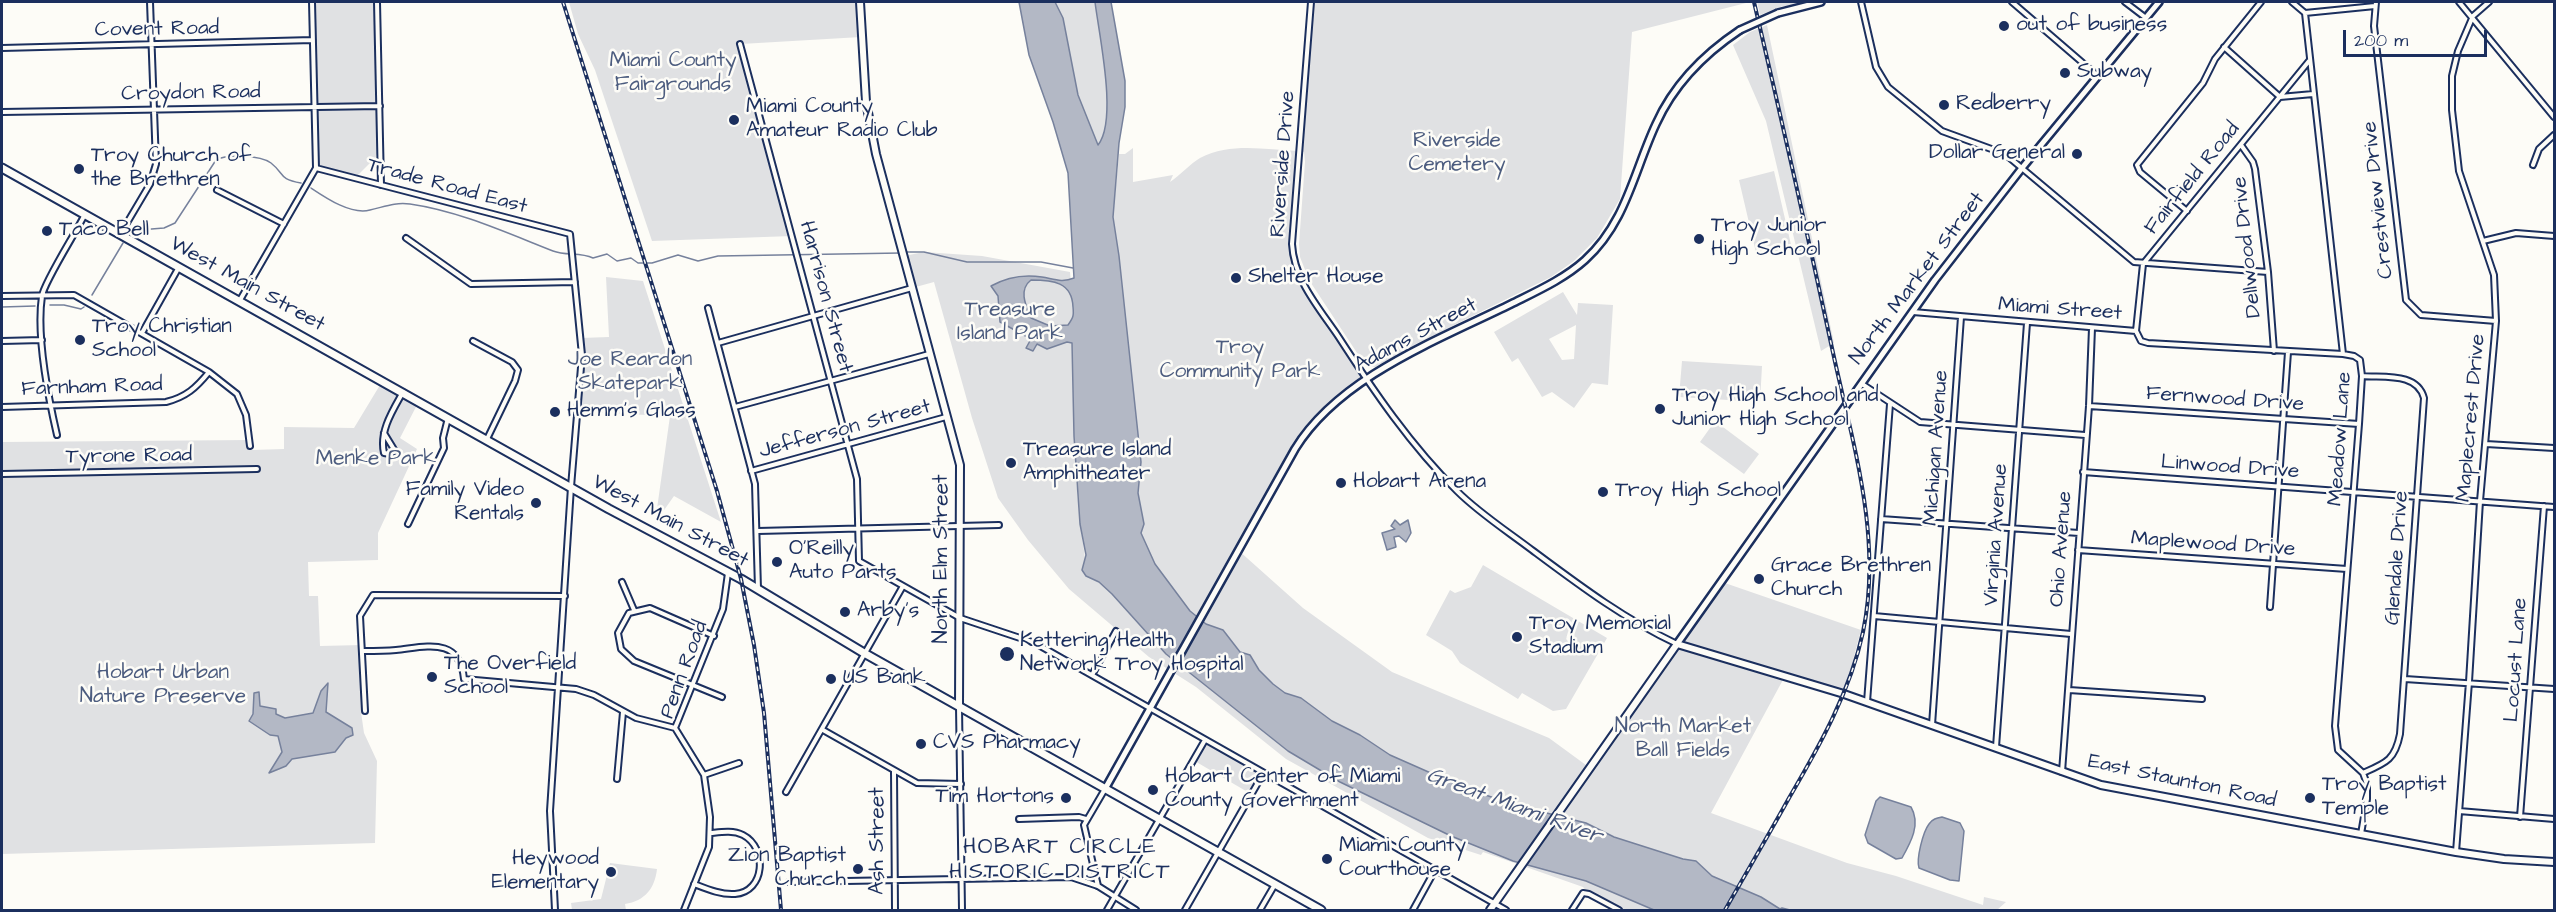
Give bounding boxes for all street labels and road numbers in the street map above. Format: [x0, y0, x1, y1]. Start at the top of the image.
street label: Covent Road [95, 16, 219, 44]
street label: Croydon Road [121, 80, 261, 108]
street label: Riverside Drive [1266, 90, 1302, 238]
street label: Fairfield Road [2140, 118, 2246, 240]
street label: Crestview Drive [2358, 120, 2400, 280]
street label: Trade Road East [364, 154, 530, 220]
street label: Dellwood Drive [2228, 175, 2268, 319]
street label: North Market Street [1845, 188, 1991, 370]
street label: Harrison Street [793, 218, 857, 376]
street label: West Main Street [165, 232, 329, 338]
street label: Adams Street [1350, 293, 1482, 379]
street label: Miami Street [1997, 293, 2123, 327]
street label: Maplecrest Drive [2452, 333, 2492, 503]
street label: Michigan Avenue [1919, 369, 1955, 527]
street label: Meadow Lane [2324, 371, 2358, 507]
street label: Farnham Road [21, 373, 163, 403]
street label: Fernwood Drive [2145, 382, 2305, 418]
street label: Jefferson Street [757, 395, 933, 465]
street label: Tyrone Road [66, 443, 192, 471]
street label: Linwood Drive [2160, 451, 2300, 485]
street label: Virginia Avenue [1979, 463, 2015, 607]
street label: West Main Street [587, 470, 753, 574]
street label: North Elm Street [930, 474, 956, 644]
street label: Ohio Avenue [2045, 490, 2079, 608]
street label: Glendale Drive [2381, 490, 2415, 626]
street label: Maplewood Drive [2130, 527, 2296, 563]
street label: Locust Lane [2500, 597, 2534, 723]
street label: Penn Road [656, 618, 714, 722]
street label: East Staunton Road [2086, 750, 2278, 814]
street label: Ash Street [866, 787, 892, 895]

